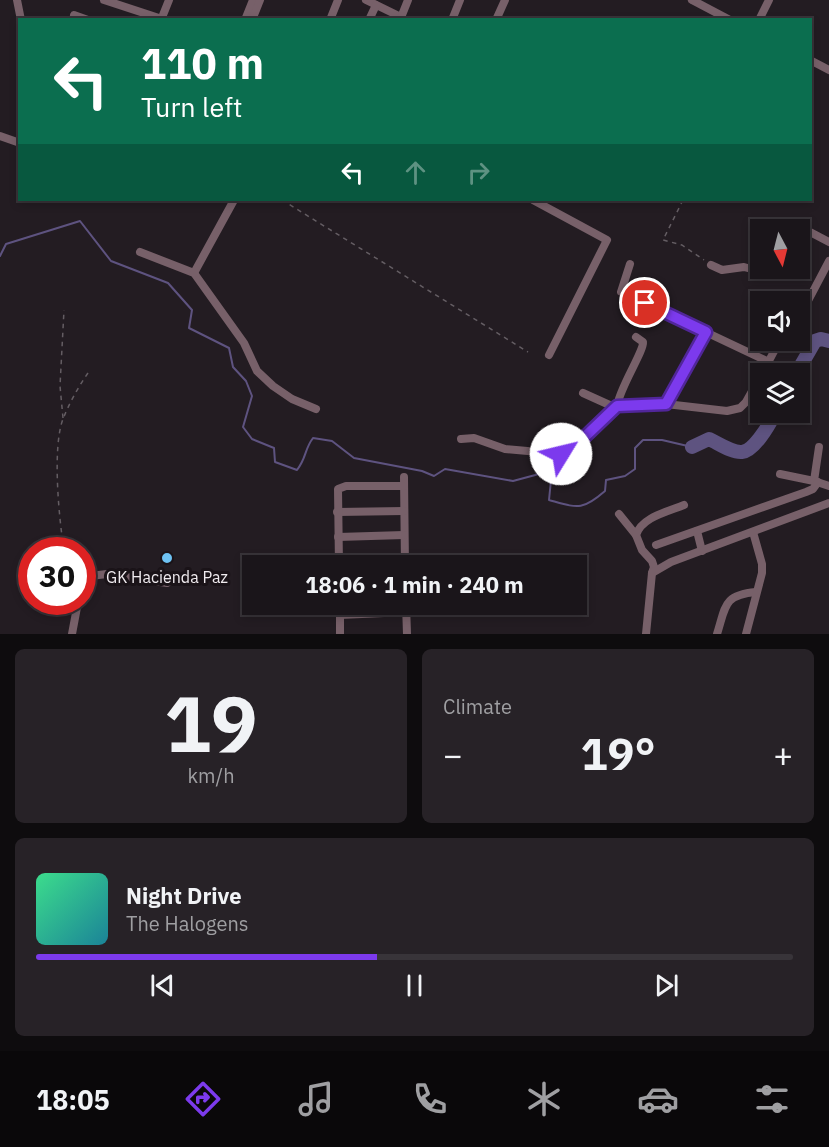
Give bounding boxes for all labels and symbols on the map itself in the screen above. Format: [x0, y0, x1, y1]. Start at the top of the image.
north arrow [750, 219, 810, 279]
pin [619, 277, 670, 328]
position arrow [529, 422, 593, 486]
speed limit sign: 30 [18, 537, 96, 615]
marker: GK Hacienda Paz [160, 551, 174, 565]
place label: GK Hacienda Paz [106, 567, 228, 587]

